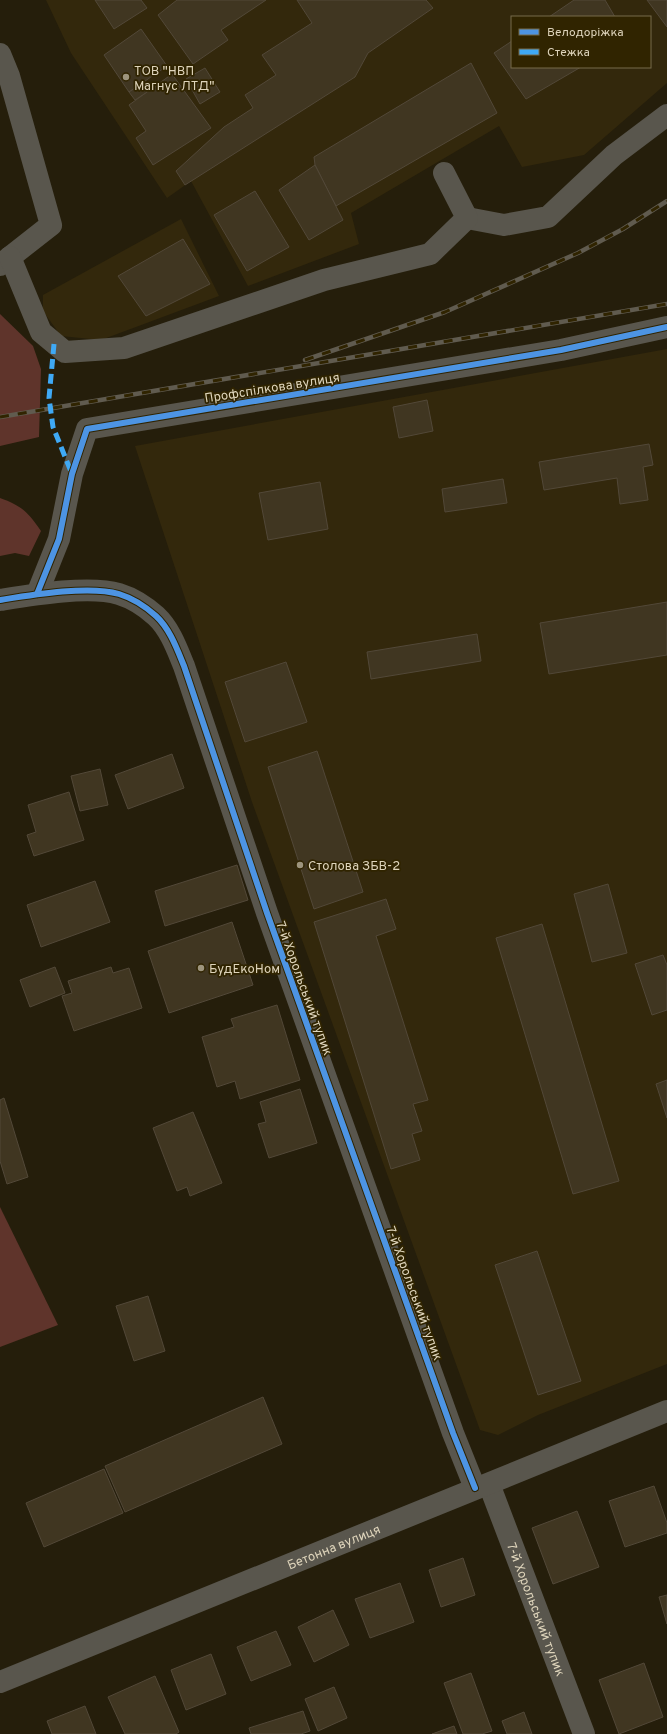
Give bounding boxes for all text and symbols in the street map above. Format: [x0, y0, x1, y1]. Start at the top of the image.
legend [511, 16, 651, 68]
text: Велодоріжка [547, 25, 624, 41]
text: Стежка [547, 45, 590, 61]
place label: ТОВ "НВП Магнус ЛТД" [134, 64, 214, 95]
marker: ТОВ "НВП Магнус ЛТД" [121, 72, 131, 82]
street label: Профспілкова вулиця [204, 370, 341, 408]
place label: Столова ЗБВ-2 [308, 859, 400, 875]
marker: Столова ЗБВ-2 [295, 860, 305, 870]
street label: 7-й Хорольський тупик [271, 920, 335, 1058]
place label: БудЕкоНом [209, 962, 280, 978]
marker: БудЕкоНом [196, 963, 206, 973]
street label: 7-й Хорольський тупик [381, 1225, 445, 1363]
street label: Бетонна вулиця [285, 1522, 383, 1574]
street label: 7-й Хорольський тупик [502, 1541, 567, 1679]

